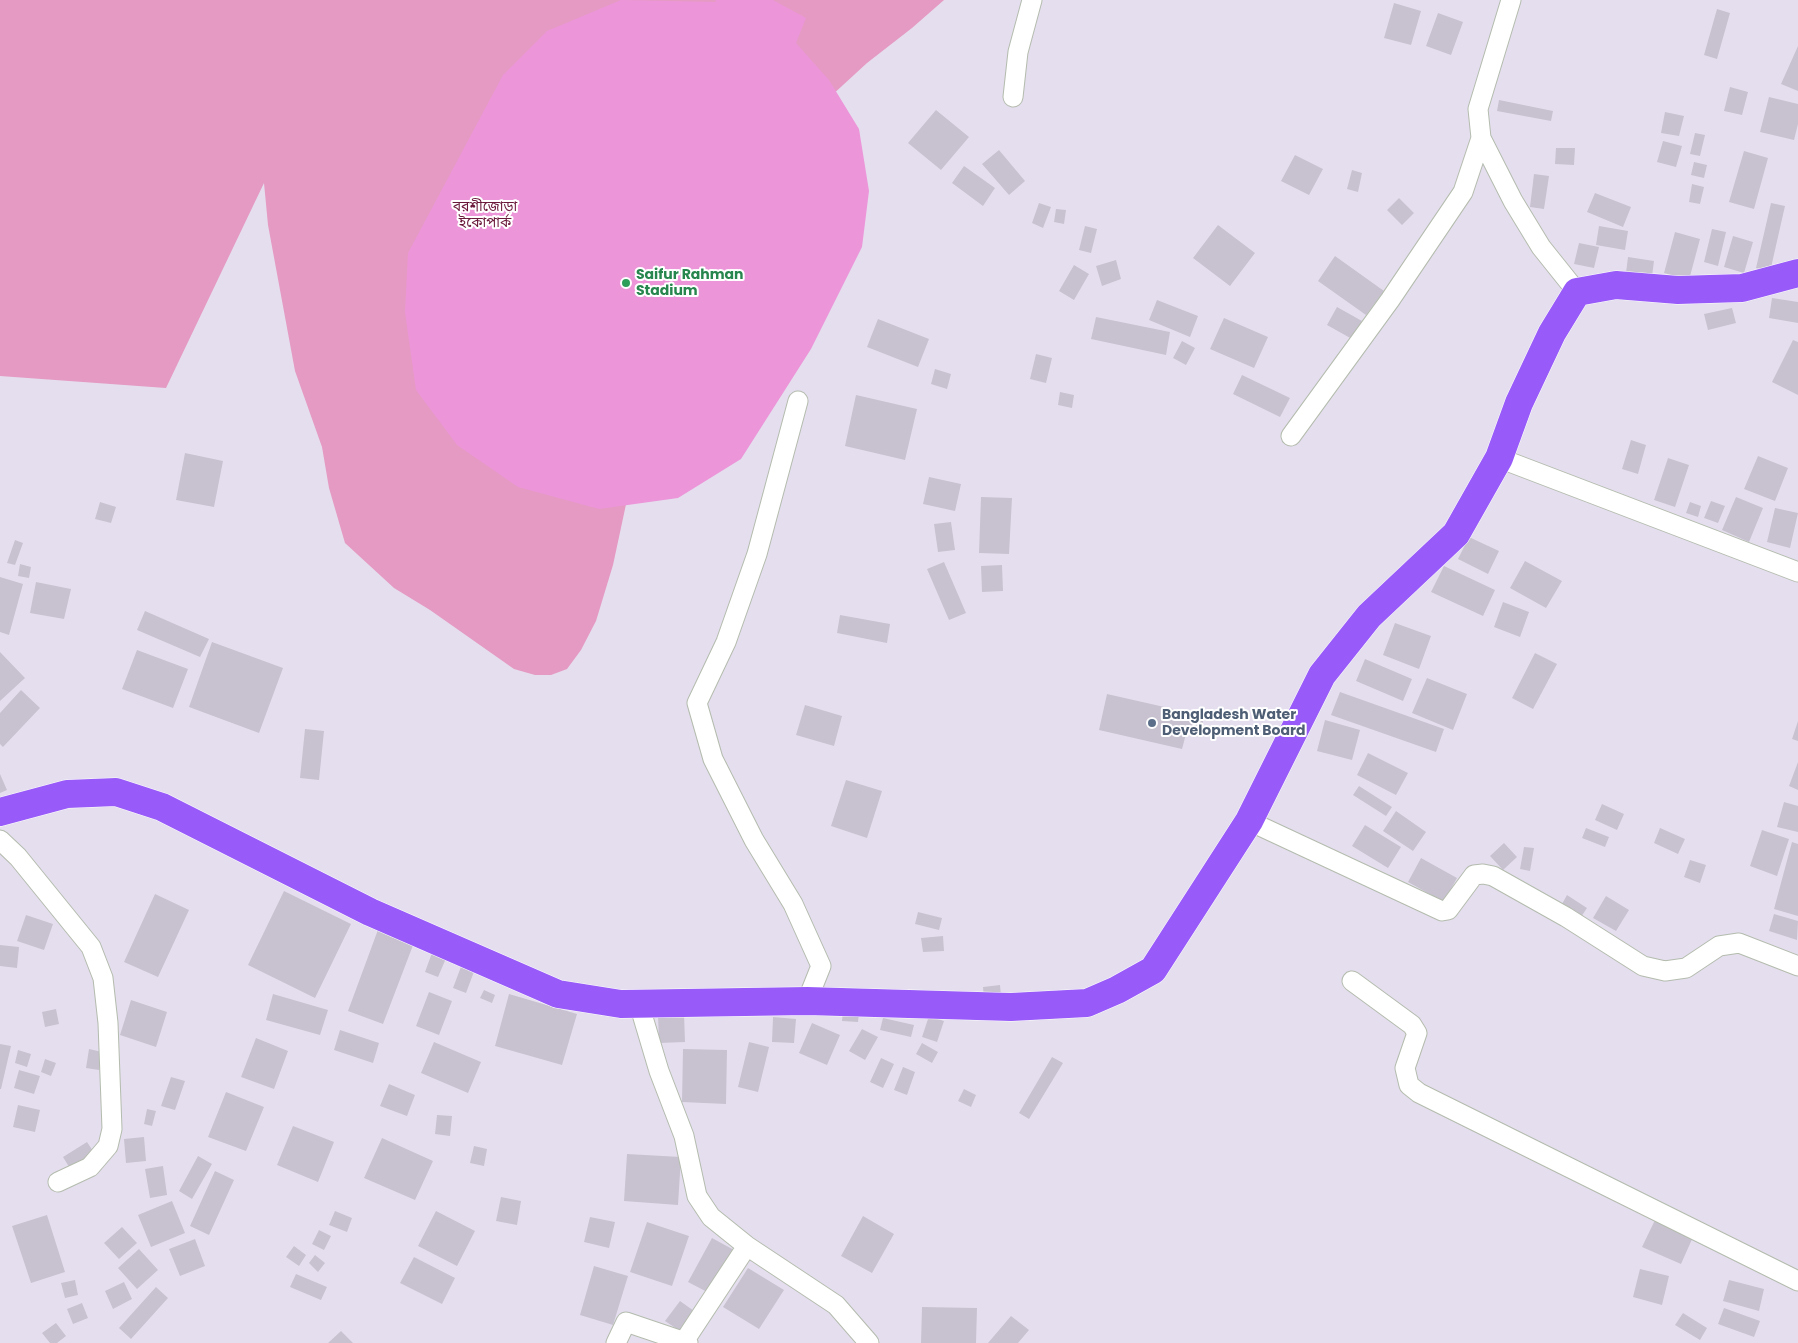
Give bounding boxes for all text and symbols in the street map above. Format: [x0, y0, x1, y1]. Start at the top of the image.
park label: বরশীজোড়া ইকোপার্ক [453, 199, 517, 232]
place label: Saifur Rahman Stadium [636, 267, 744, 300]
marker: Saifur Rahman Stadium [620, 277, 632, 289]
place label: Bangladesh Water Development Board [1162, 707, 1305, 740]
marker: Bangladesh Water Development Board [1146, 717, 1158, 729]

